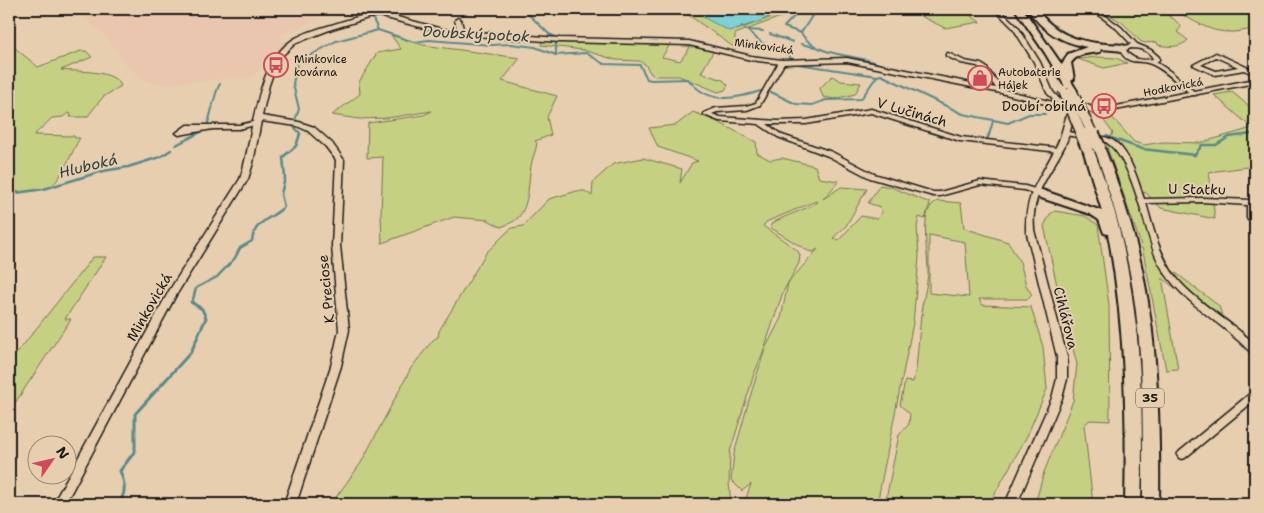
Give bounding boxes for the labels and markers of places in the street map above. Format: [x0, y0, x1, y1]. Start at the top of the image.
bus stop icon: Minkovice kovárna [263, 52, 289, 78]
place label: Minkovice kovárna [294, 52, 347, 80]
shop icon: Autobaterie Hájek [967, 65, 993, 91]
place label: Autobaterie Hájek [998, 65, 1061, 93]
bus stop icon: Doubí obilná [1091, 93, 1117, 119]
place label: Doubí obilná [1002, 97, 1086, 115]

